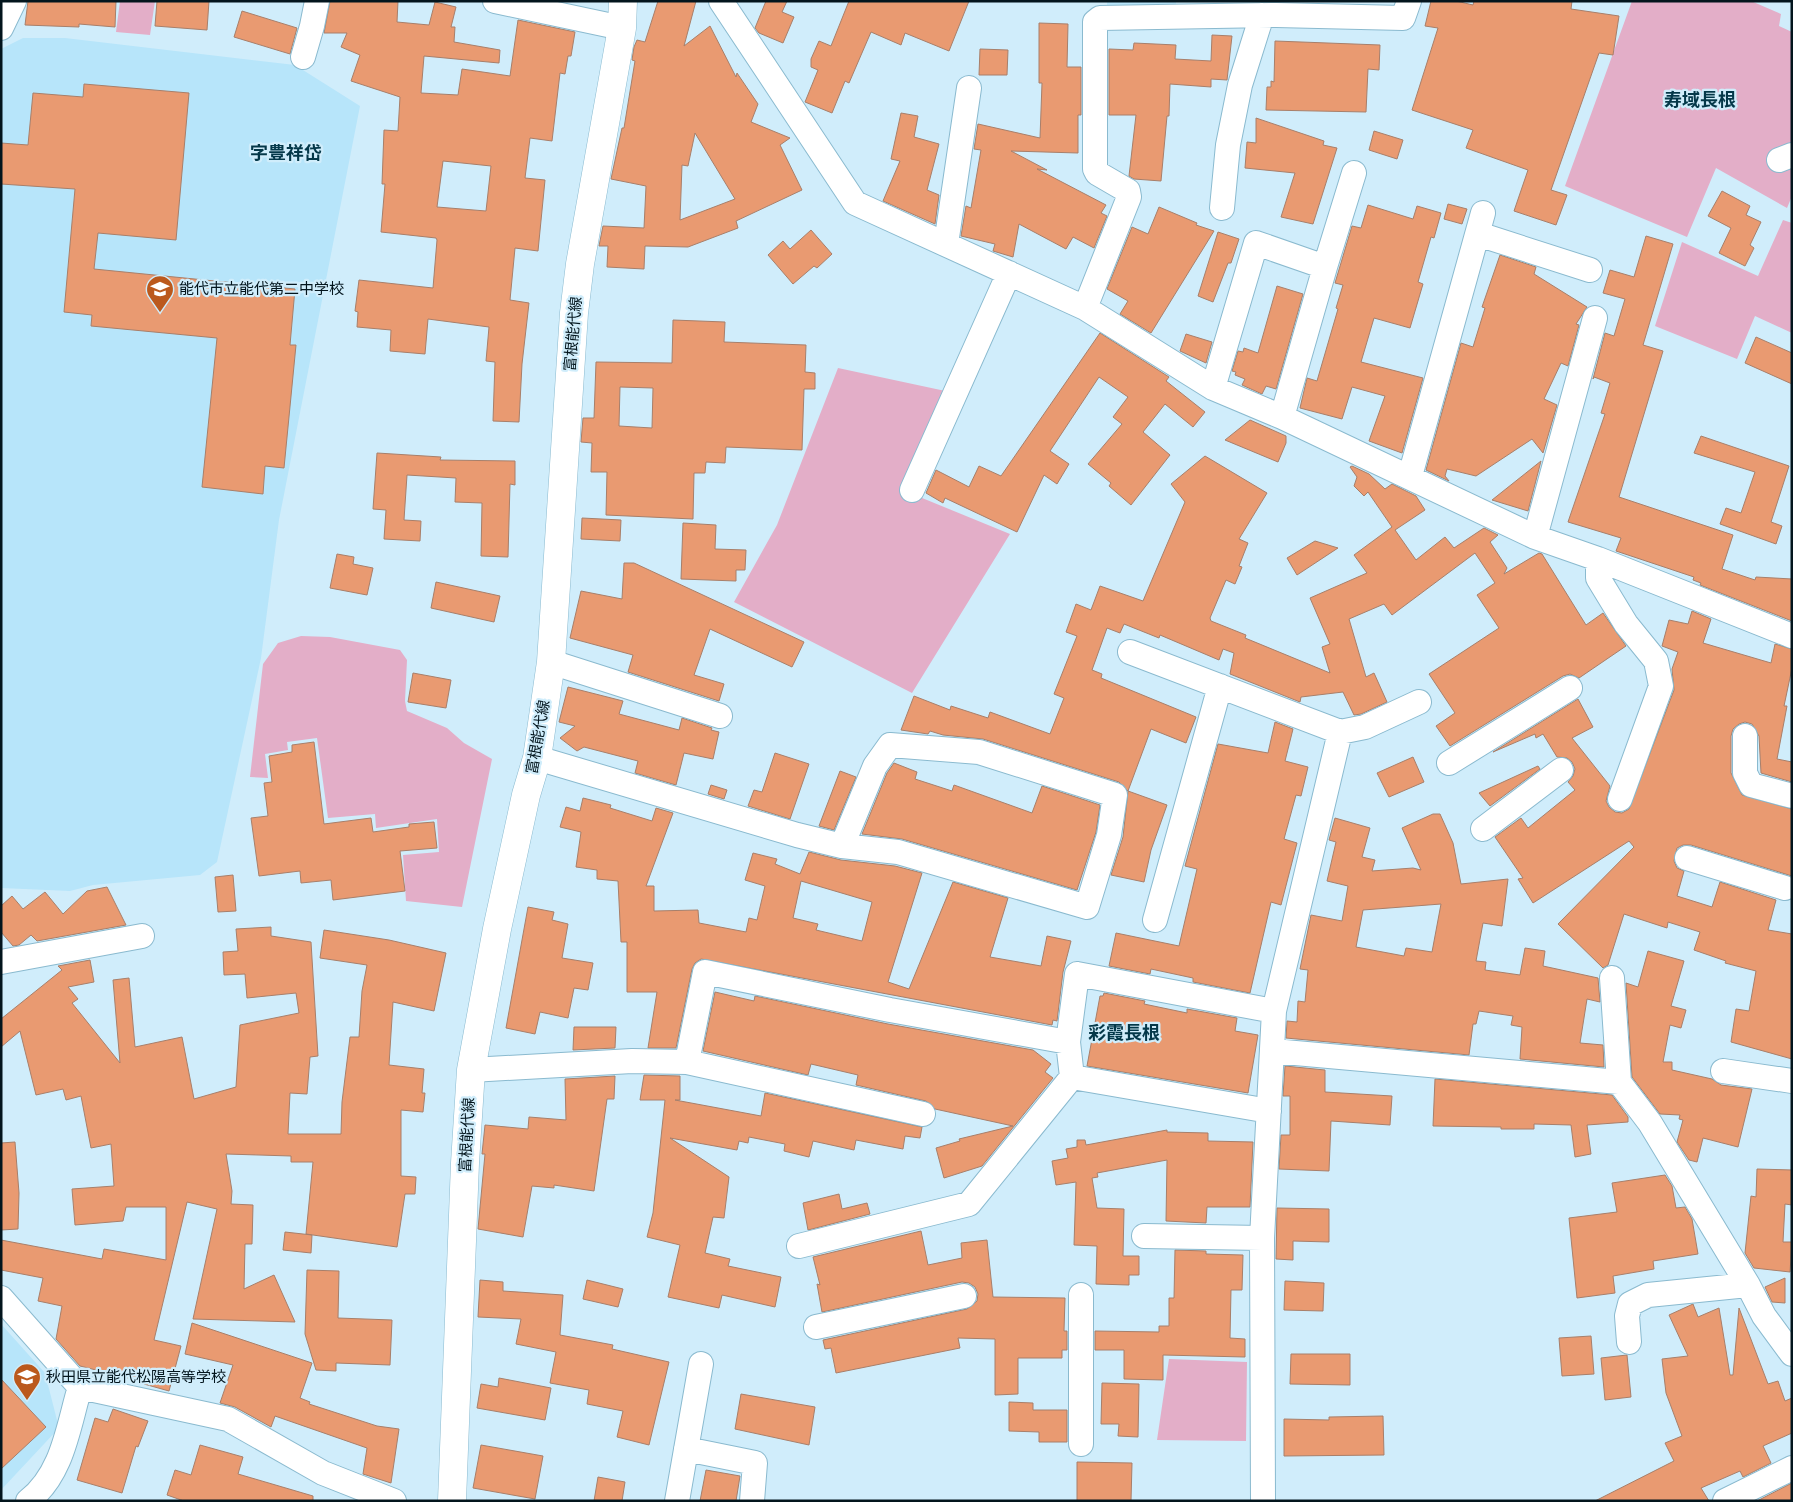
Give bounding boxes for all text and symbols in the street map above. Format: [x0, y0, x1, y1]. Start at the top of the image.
district label: 寿域長根 [1664, 89, 1736, 111]
district label: 字豊祥岱 [250, 142, 322, 164]
school or university icon: 能代市立能代第二中学校 [145, 274, 175, 313]
place label: 能代市立能代第二中学校 [179, 279, 344, 298]
street label: 富根能代線 [560, 296, 585, 372]
street label: 富根能代線 [522, 698, 553, 776]
district label: 彩霞長根 [1088, 1022, 1160, 1044]
street label: 富根能代線 [455, 1097, 478, 1173]
school or university icon: 秋田県立能代松陽高等学校 [12, 1362, 42, 1401]
place label: 秋田県立能代松陽高等学校 [46, 1367, 226, 1386]

